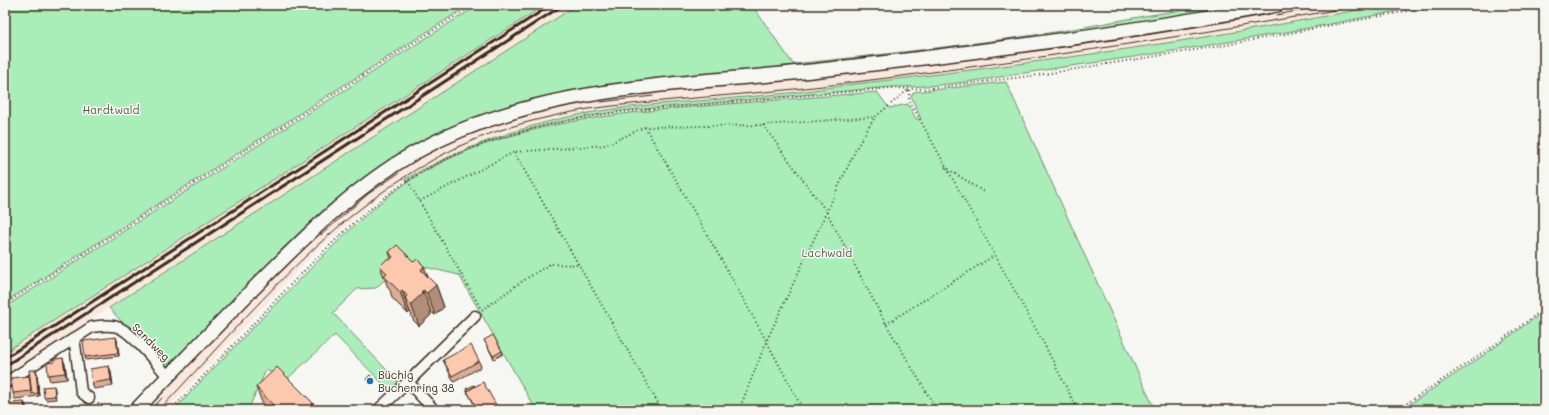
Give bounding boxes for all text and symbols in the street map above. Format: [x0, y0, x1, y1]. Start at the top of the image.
park label: Hardtwald [82, 102, 140, 117]
park label: Lachwald [802, 245, 852, 260]
street label: Sandweg [129, 319, 174, 364]
place label: Büchig Buchenring 38 [378, 367, 455, 395]
marker: Büchig Buchenring 38 [365, 376, 375, 386]

